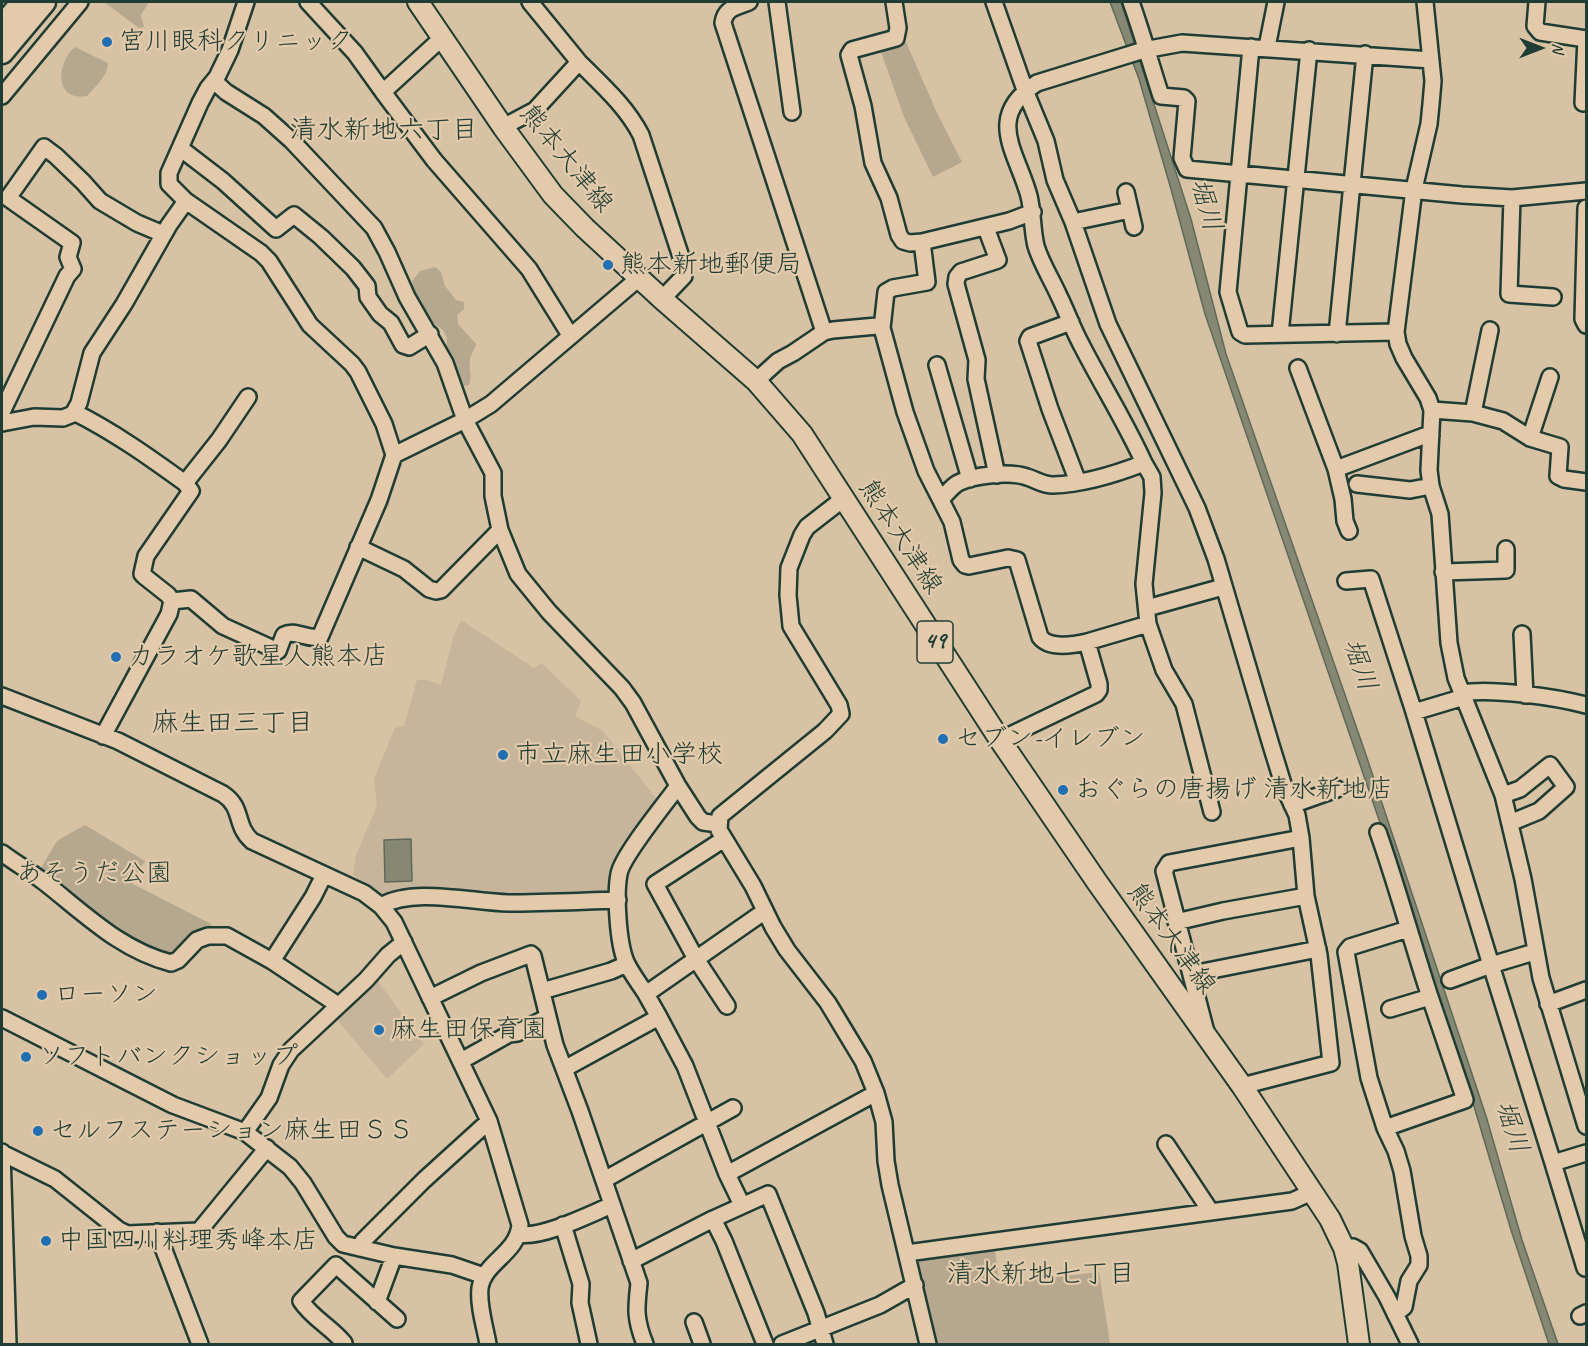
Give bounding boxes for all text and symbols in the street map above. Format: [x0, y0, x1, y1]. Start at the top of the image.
north arrow [1510, 18, 1570, 78]
place label: 宮川眼科クリニック [119, 26, 353, 58]
marker: 宮川眼科クリニック [100, 35, 114, 49]
text: N [1548, 43, 1568, 53]
street label: 熊本大津線 [513, 99, 619, 219]
district label: 清水新地六丁目 [290, 115, 478, 147]
water label: 堀川 [1182, 175, 1228, 235]
place label: 熊本新地郵便局 [620, 249, 802, 281]
marker: 熊本新地郵便局 [601, 258, 615, 272]
street label: 熊本大津線 [852, 474, 948, 600]
road number: 49 [917, 621, 953, 663]
water label: 堀川 [1335, 634, 1383, 696]
place label: カラオケ歌星人熊本店 [128, 641, 388, 673]
marker: カラオケ歌星人熊本店 [109, 650, 123, 664]
district label: 麻生田三丁目 [152, 708, 314, 740]
place label: セブン-イレブン [955, 723, 1145, 755]
marker: セブン-イレブン [936, 732, 950, 746]
place label: 市立麻生田小学校 [515, 739, 723, 771]
marker: 市立麻生田小学校 [496, 748, 510, 762]
place label: おぐらの唐揚げ 清水新地店 [1075, 774, 1393, 806]
marker: おぐらの唐揚げ 清水新地店 [1056, 783, 1070, 797]
park label: あそうだ公園 [16, 858, 172, 890]
street label: 熊本大津線 [1120, 877, 1222, 1001]
place label: ローソン [54, 979, 158, 1011]
marker: ローソン [35, 988, 49, 1002]
place label: 麻生田保育園 [391, 1014, 547, 1046]
marker: 麻生田保育園 [372, 1023, 386, 1037]
place label: ソフトバンクショップ [38, 1041, 298, 1073]
marker: ソフトバンクショップ [19, 1050, 33, 1064]
water label: 堀川 [1487, 1096, 1535, 1158]
place label: セルフステーション麻生田ＳＳ [50, 1115, 414, 1147]
marker: セルフステーション麻生田ＳＳ [31, 1124, 45, 1138]
place label: 中国四川料理秀峰本店 [58, 1225, 318, 1257]
marker: 中国四川料理秀峰本店 [39, 1234, 53, 1248]
district label: 清水新地七丁目 [947, 1259, 1135, 1291]

